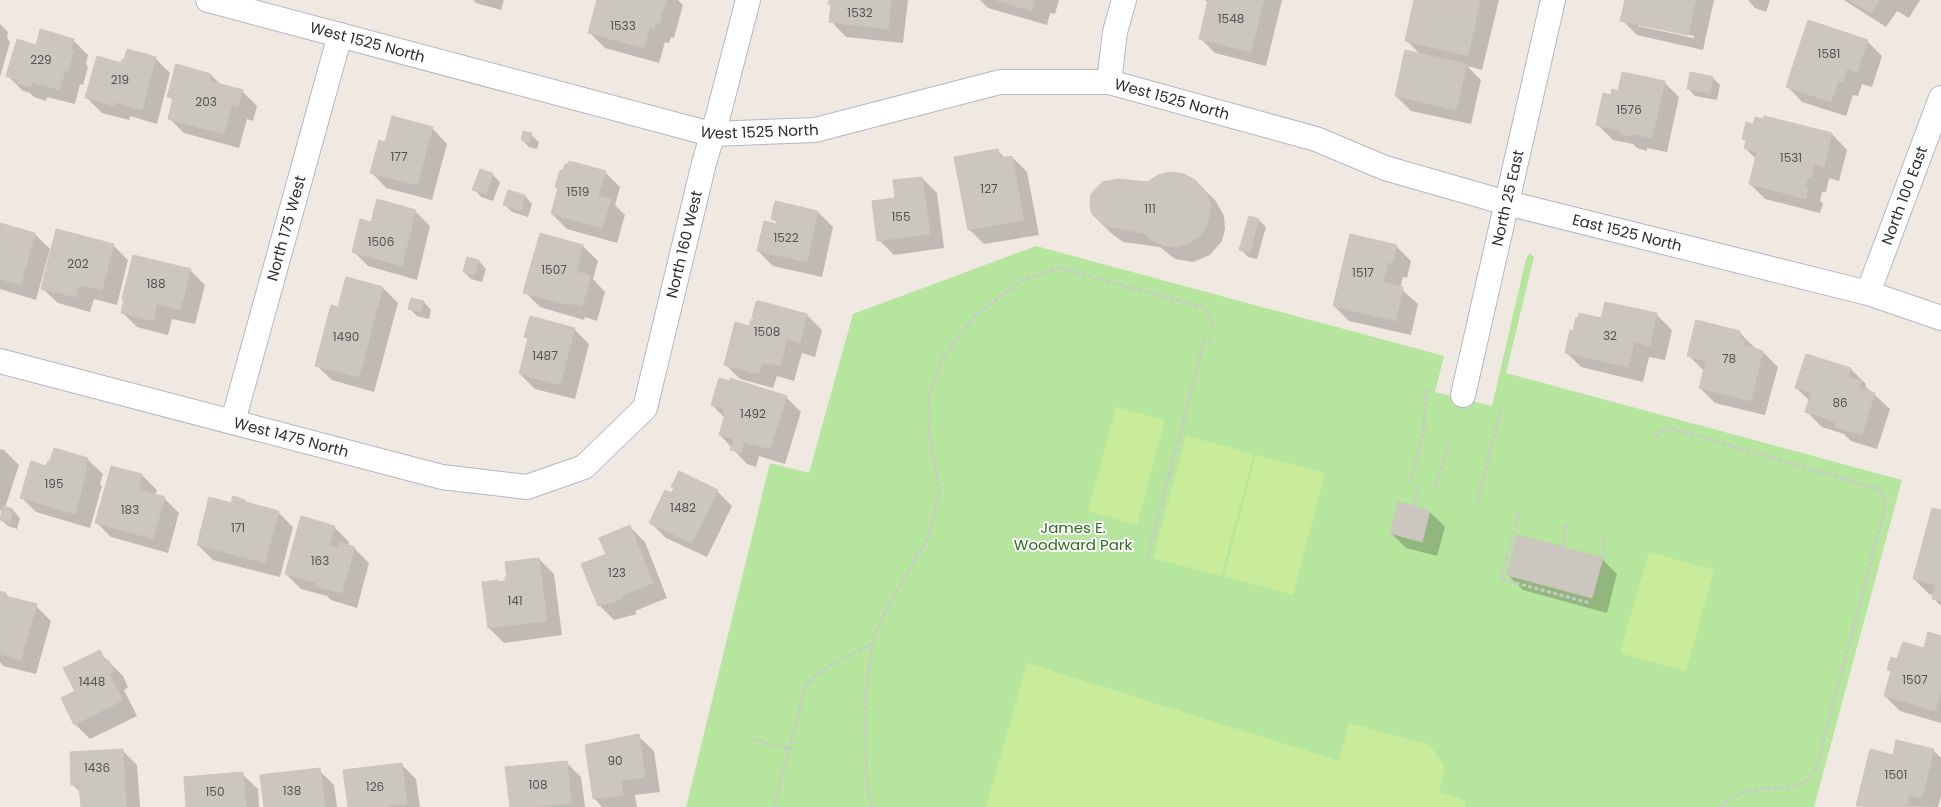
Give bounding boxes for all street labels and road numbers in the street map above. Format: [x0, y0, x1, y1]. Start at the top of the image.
street label: West 1525 North [308, 17, 427, 67]
street label: West 1525 North [1112, 73, 1232, 125]
street label: West 1525 North [698, 119, 819, 145]
street label: North 100 East [1876, 143, 1932, 248]
street label: North 25 East [1486, 148, 1529, 248]
street label: North 175 West [261, 173, 311, 283]
street label: North 160 West [661, 188, 707, 300]
street label: East 1525 North [1570, 209, 1684, 256]
street label: West 1475 North [232, 412, 351, 462]

